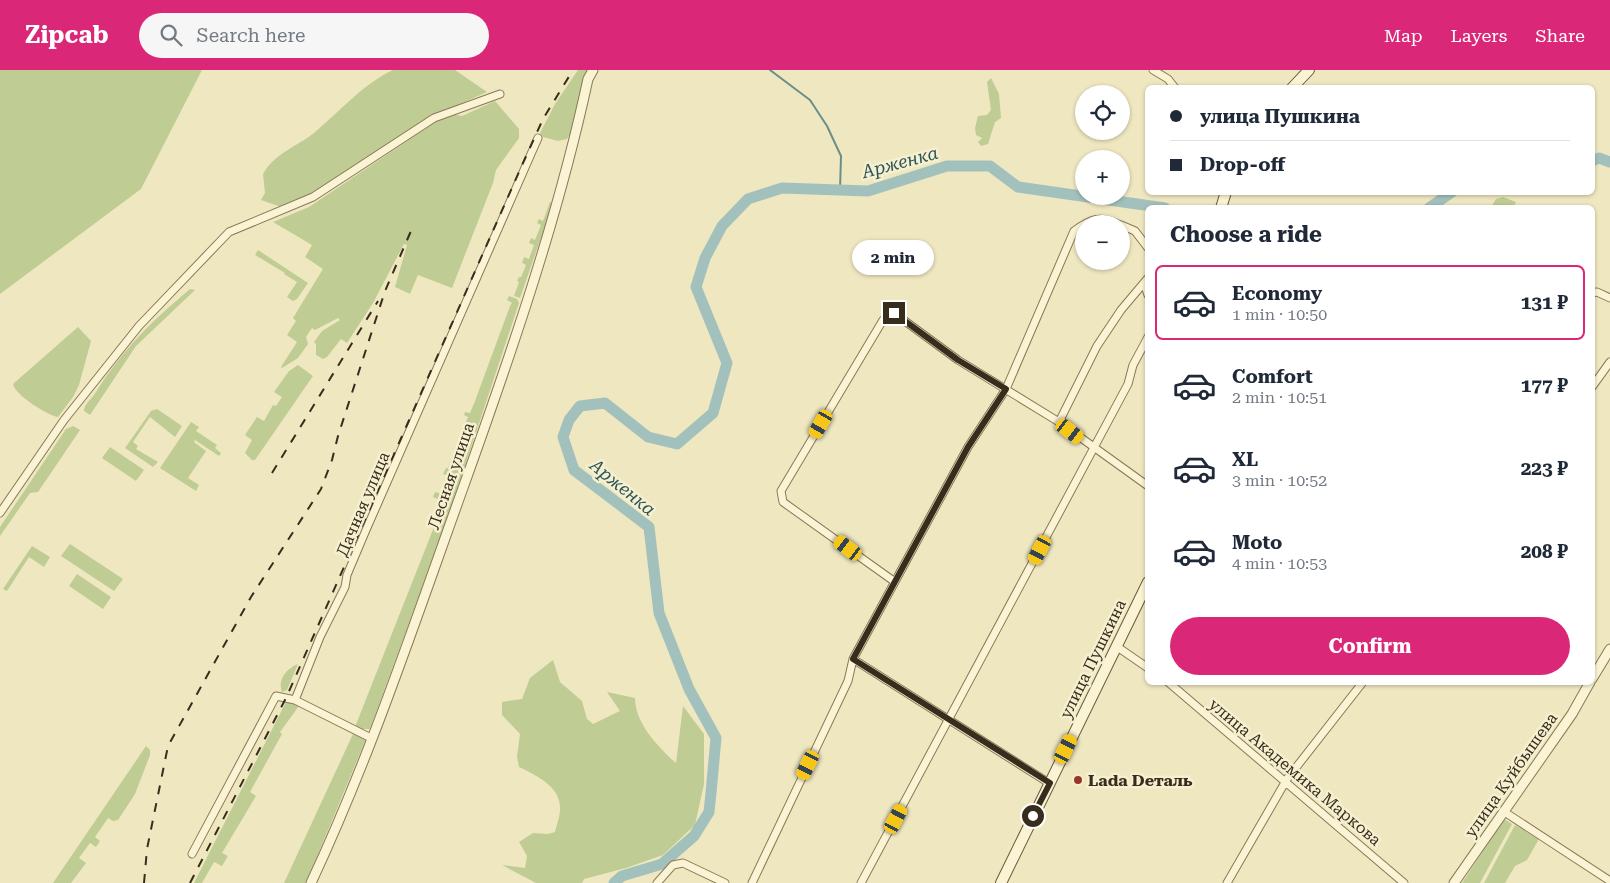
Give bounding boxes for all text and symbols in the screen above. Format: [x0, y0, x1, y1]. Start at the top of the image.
search box [139, 13, 489, 58]
text: Zipcab [25, 21, 109, 49]
icon: search [157, 21, 185, 49]
text: Search here [197, 24, 305, 47]
text: Map [1384, 25, 1423, 46]
text: Layers [1451, 25, 1507, 46]
text: Share [1535, 25, 1585, 46]
map controls [1075, 85, 1130, 270]
button: locate [1075, 85, 1130, 140]
text: улица Пушкина [1200, 105, 1360, 128]
water label: Арженка [859, 142, 940, 182]
button: + [1075, 150, 1130, 205]
text: Drop-off [1200, 153, 1285, 176]
button: − [1075, 215, 1130, 270]
text: Choose a ride [1170, 222, 1322, 247]
callout: 2 min [853, 240, 935, 276]
text: 2 min [871, 248, 915, 267]
icon: car [1172, 280, 1217, 325]
text: Economy [1232, 282, 1322, 305]
text: 131 ₽ [1521, 291, 1568, 314]
route end [883, 302, 905, 324]
text: 1 min · 10:50 [1232, 305, 1327, 324]
icon: car [1172, 363, 1217, 408]
text: Comfort [1232, 365, 1313, 388]
text: 177 ₽ [1521, 374, 1568, 397]
text: 2 min · 10:51 [1232, 388, 1327, 407]
car [807, 407, 834, 441]
car [1053, 416, 1086, 446]
street label: Лесная улица [424, 420, 478, 532]
icon: car [1172, 446, 1217, 491]
street label: Дачная улица [332, 448, 394, 559]
text: XL [1232, 448, 1258, 471]
water label: Арженка [585, 454, 660, 520]
text: 223 ₽ [1521, 457, 1568, 480]
text: 3 min · 10:52 [1232, 471, 1327, 490]
icon: car [1172, 529, 1217, 574]
text: Moto [1232, 531, 1282, 554]
car [831, 533, 864, 563]
car [1026, 533, 1053, 567]
text: 208 ₽ [1521, 540, 1568, 563]
text: 4 min · 10:53 [1232, 554, 1327, 573]
street label: улица Пушкина [1056, 596, 1130, 722]
button: Confirm [1170, 617, 1570, 675]
street label: улица Академика Маркова [1205, 694, 1385, 850]
street label: улица Куйбышева [1461, 709, 1561, 841]
car [1052, 732, 1079, 766]
car [794, 748, 821, 782]
place label: Lada Dеталь [1088, 771, 1193, 790]
marker: Lada Dеталь [1072, 774, 1084, 786]
car [882, 802, 909, 836]
route start [1022, 805, 1044, 827]

